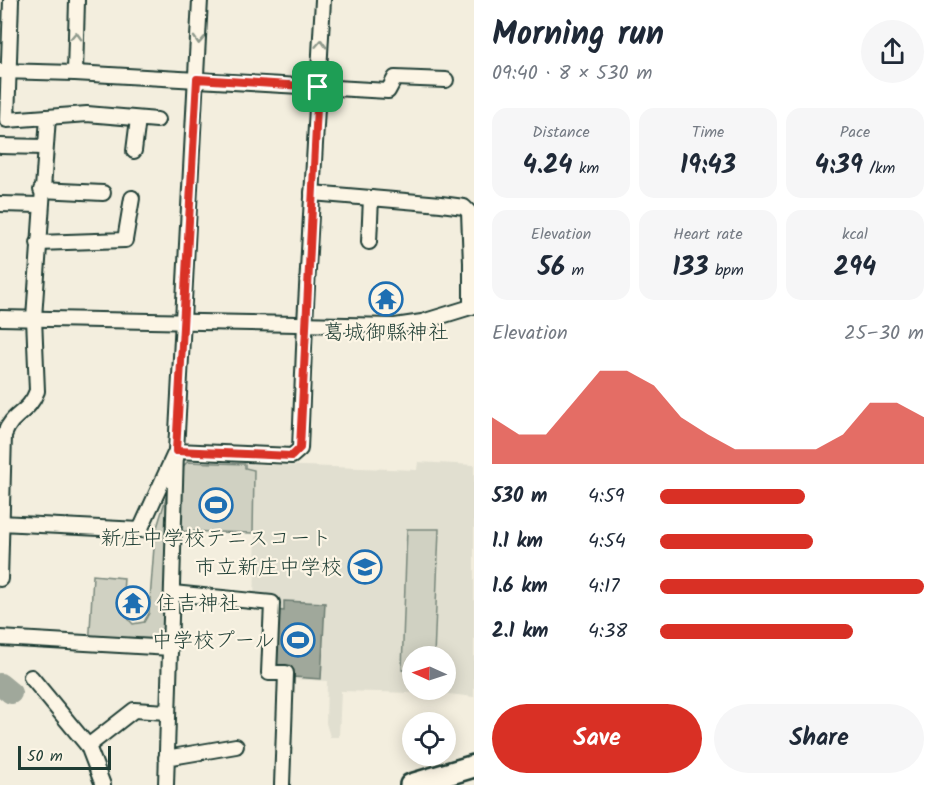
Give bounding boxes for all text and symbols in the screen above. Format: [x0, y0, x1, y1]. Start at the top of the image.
text: Morning run [492, 9, 664, 62]
button: share [861, 20, 924, 83]
one-way arrow [70, 32, 82, 41]
one-way arrow [192, 35, 205, 44]
one-way arrow [314, 39, 327, 48]
text: 09:40 · 8 × 530 m [492, 58, 652, 90]
pin [292, 61, 343, 112]
icon: arrive [301, 70, 334, 103]
text: Distance [532, 120, 590, 145]
text: Time [692, 120, 724, 145]
text: Pace [840, 120, 870, 145]
text: 4.24 [523, 145, 573, 187]
text: 19:43 [680, 145, 736, 187]
text: 4:39 [815, 145, 863, 187]
text: km [573, 156, 599, 181]
text: /km [863, 156, 895, 181]
text: Elevation [531, 222, 591, 247]
text: Heart rate [673, 222, 743, 247]
text: kcal [842, 222, 868, 247]
text: 56 [538, 247, 565, 289]
text: 133 [672, 247, 709, 289]
text: 294 [834, 247, 876, 289]
text: m [565, 258, 584, 283]
text: bpm [709, 258, 744, 283]
temple icon: 葛城御縣神社 [368, 281, 404, 317]
place label: 葛城御縣神社 [323, 317, 449, 350]
text: Elevation [492, 318, 568, 350]
text: 25–30 m [844, 318, 924, 350]
text: 530 m [492, 481, 547, 513]
text: 4:59 [588, 481, 624, 513]
sports icon: 新庄中学校テニスコート [198, 487, 234, 523]
place label: 新庄中学校テニスコート [100, 523, 332, 556]
text: 1.1 km [492, 526, 543, 558]
text: 4:54 [588, 526, 626, 558]
school or university icon: 市立新庄中学校 [347, 549, 383, 585]
place label: 市立新庄中学校 [195, 552, 342, 585]
text: 1.6 km [492, 571, 548, 603]
text: 4:17 [588, 571, 619, 603]
temple icon: 住吉神社 [115, 585, 151, 621]
place label: 住吉神社 [156, 588, 240, 621]
text: 2.1 km [492, 616, 548, 648]
text: 4:38 [588, 616, 627, 648]
sports icon: 中学校プール [280, 622, 316, 658]
place label: 中学校プール [152, 625, 275, 658]
north arrow [402, 646, 456, 700]
map controls [402, 646, 456, 766]
button: Save [492, 704, 702, 773]
button: Share [714, 704, 924, 773]
button: locate [402, 712, 456, 766]
scale bar [18, 743, 111, 770]
text: 50 m [27, 744, 63, 769]

